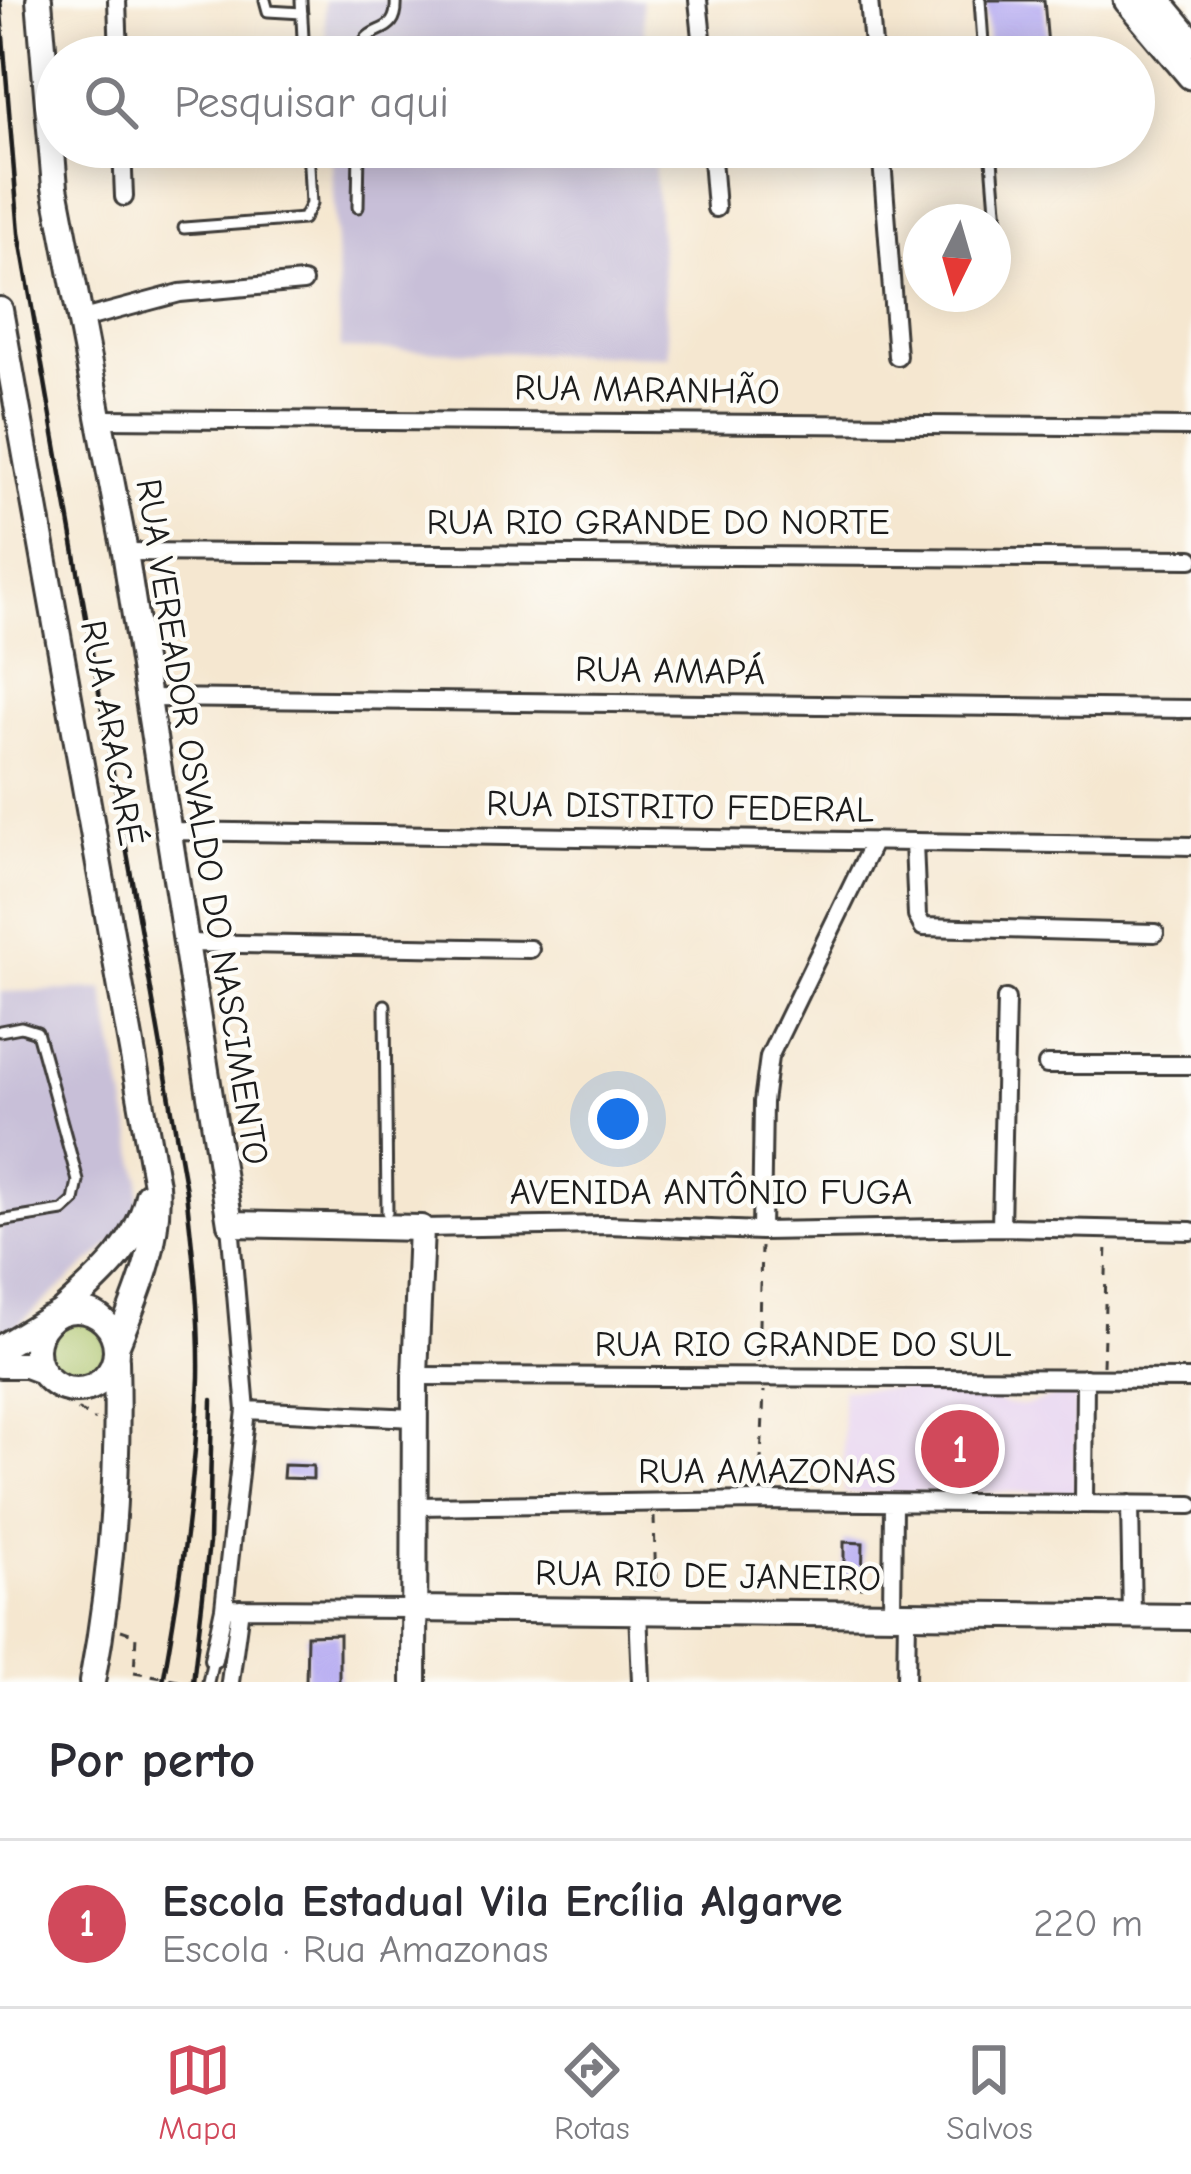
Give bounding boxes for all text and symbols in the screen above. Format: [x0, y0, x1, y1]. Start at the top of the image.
search box [36, 36, 1155, 168]
icon: search [78, 69, 144, 135]
text: Pesquisar aqui [174, 76, 449, 128]
north arrow [903, 204, 1011, 312]
street label: RUA MARANHÃO [514, 367, 780, 413]
street label: RUA VEREADOR OSVALDO DO NASCIMENTO [127, 476, 277, 1168]
street label: RUA RIO GRANDE DO NORTE [426, 502, 890, 543]
street label: RUA ARACARÉ [72, 617, 153, 849]
street label: RUA AMAPÁ [574, 648, 766, 693]
street label: RUA DISTRITO FEDERAL [486, 783, 874, 831]
your location [588, 1089, 648, 1149]
street label: AVENIDA ANTÔNIO FUGA [510, 1171, 912, 1213]
street label: RUA RIO GRANDE DO SUL [594, 1324, 1012, 1365]
pin: 1 [921, 1404, 999, 1494]
street label: RUA AMAZONAS [638, 1451, 896, 1492]
street label: RUA RIO DE JANEIRO [535, 1552, 881, 1600]
text: Por perto [48, 1731, 255, 1790]
text: Escola Estadual Vila Ercília Algarve [162, 1875, 843, 1927]
text: 1 [79, 1901, 95, 1946]
text: 220 m [1033, 1901, 1143, 1946]
text: Escola · Rua Amazonas [162, 1927, 549, 1972]
tab: Mapa [158, 2037, 237, 2147]
tab: Rotas [554, 2037, 630, 2147]
tab: Salvos [946, 2037, 1033, 2147]

